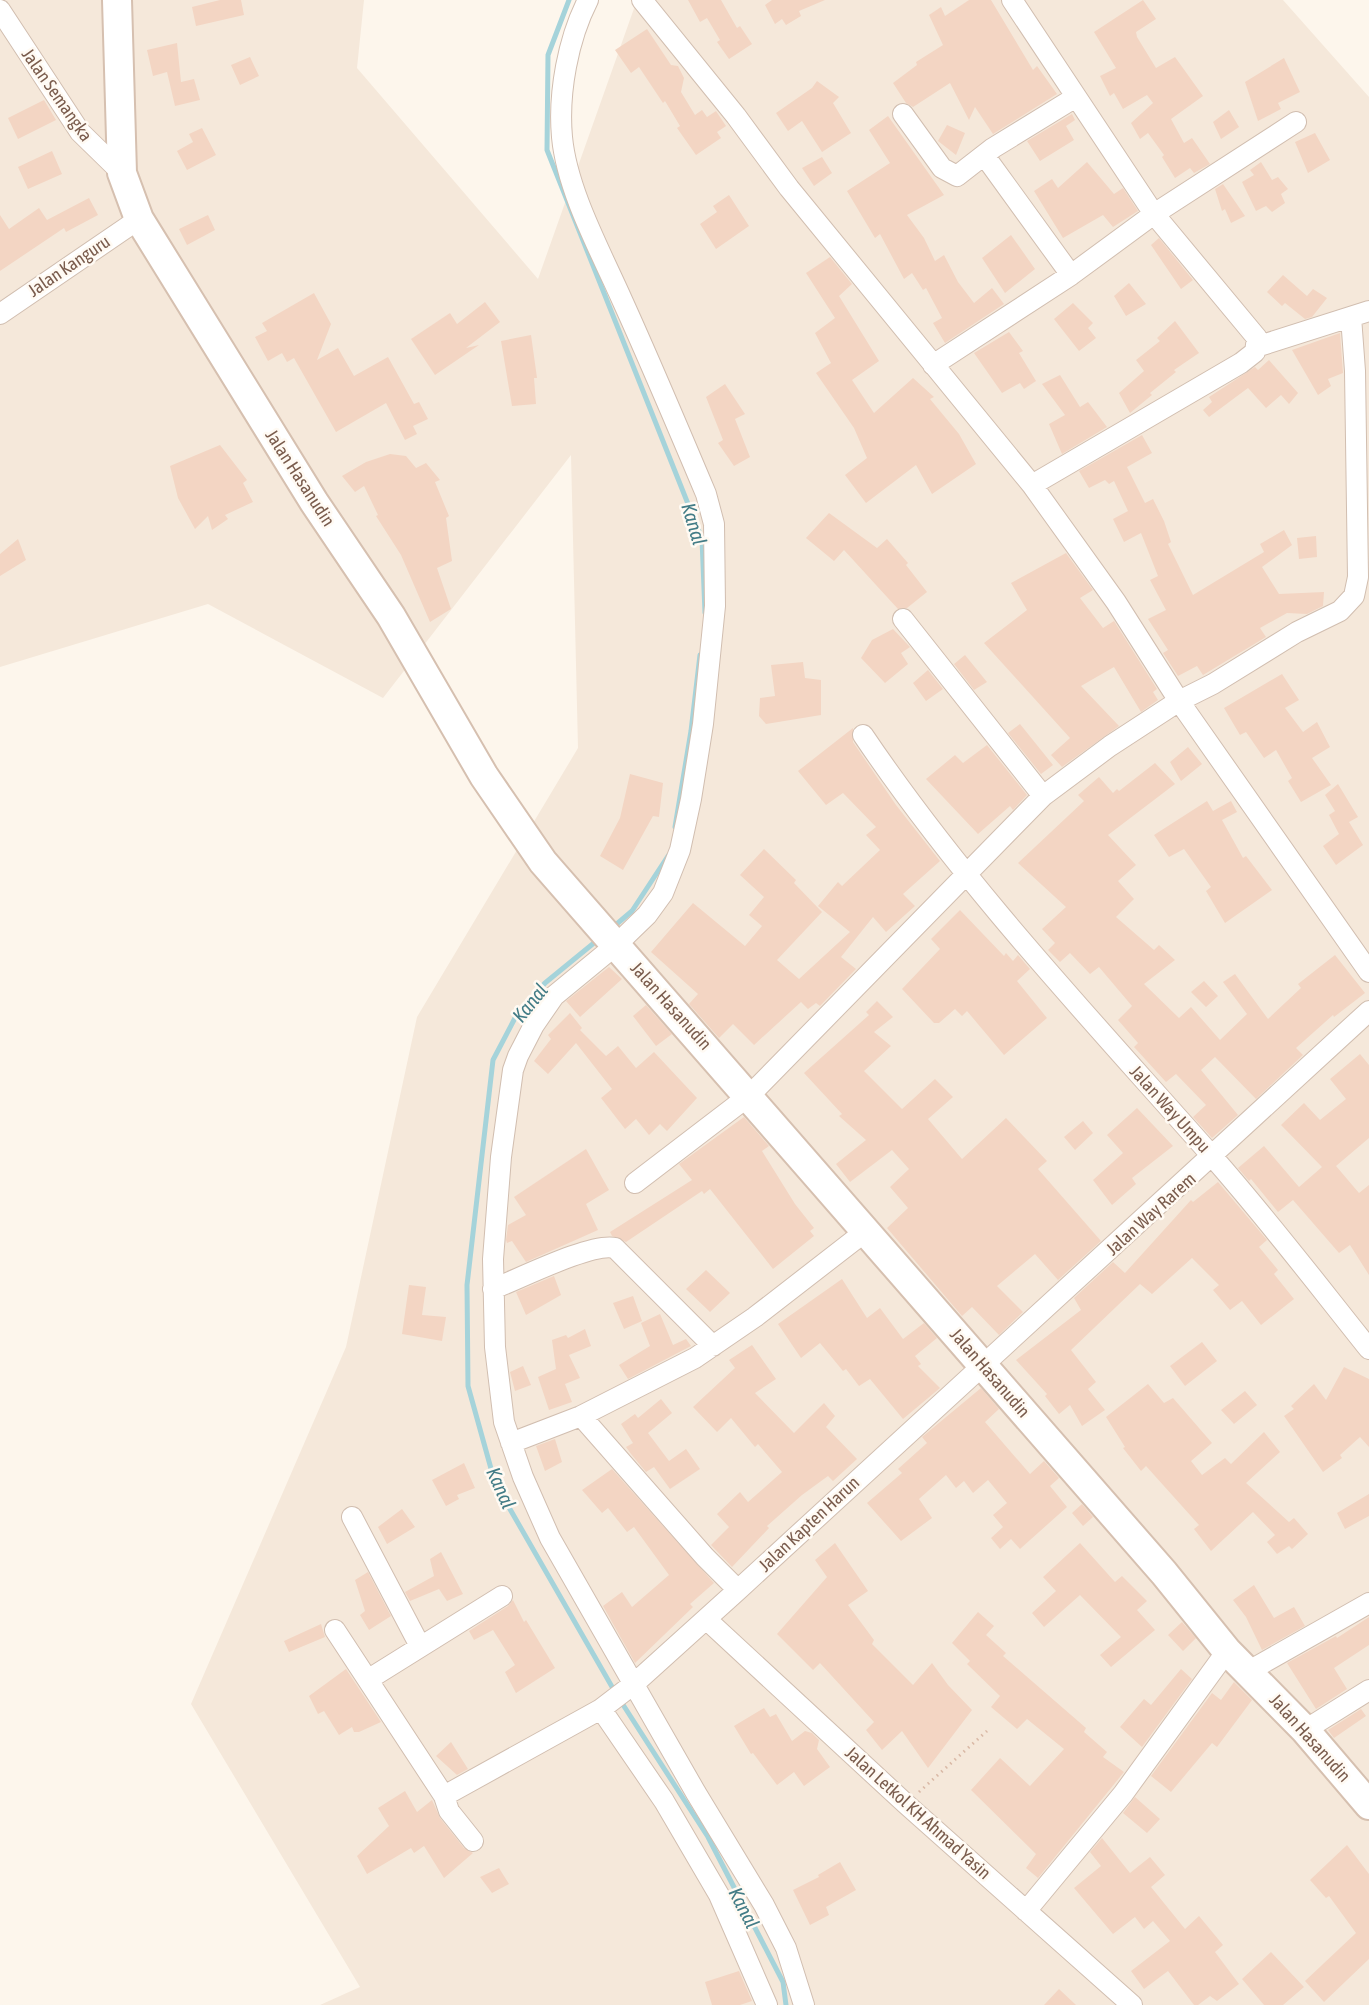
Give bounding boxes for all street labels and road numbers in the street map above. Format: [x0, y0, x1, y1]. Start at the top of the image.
street label: Jalan Semangka [18, 44, 97, 145]
street label: Jalan Kanguru [24, 230, 114, 301]
street label: Jalan Hasanudin [261, 426, 339, 530]
street label: Jalan Hasanudin [626, 957, 716, 1054]
street label: Jalan Way Umpu [1126, 1061, 1215, 1157]
street label: Jalan Way Rarem [1102, 1168, 1200, 1259]
street label: Jalan Hasanudin [946, 1324, 1035, 1421]
street label: Jalan Kapten Harun [754, 1472, 863, 1576]
street label: Jalan Hasanudin [1265, 1689, 1355, 1786]
street label: Jalan Letkol KH Ahmad Yasin [841, 1742, 995, 1883]

